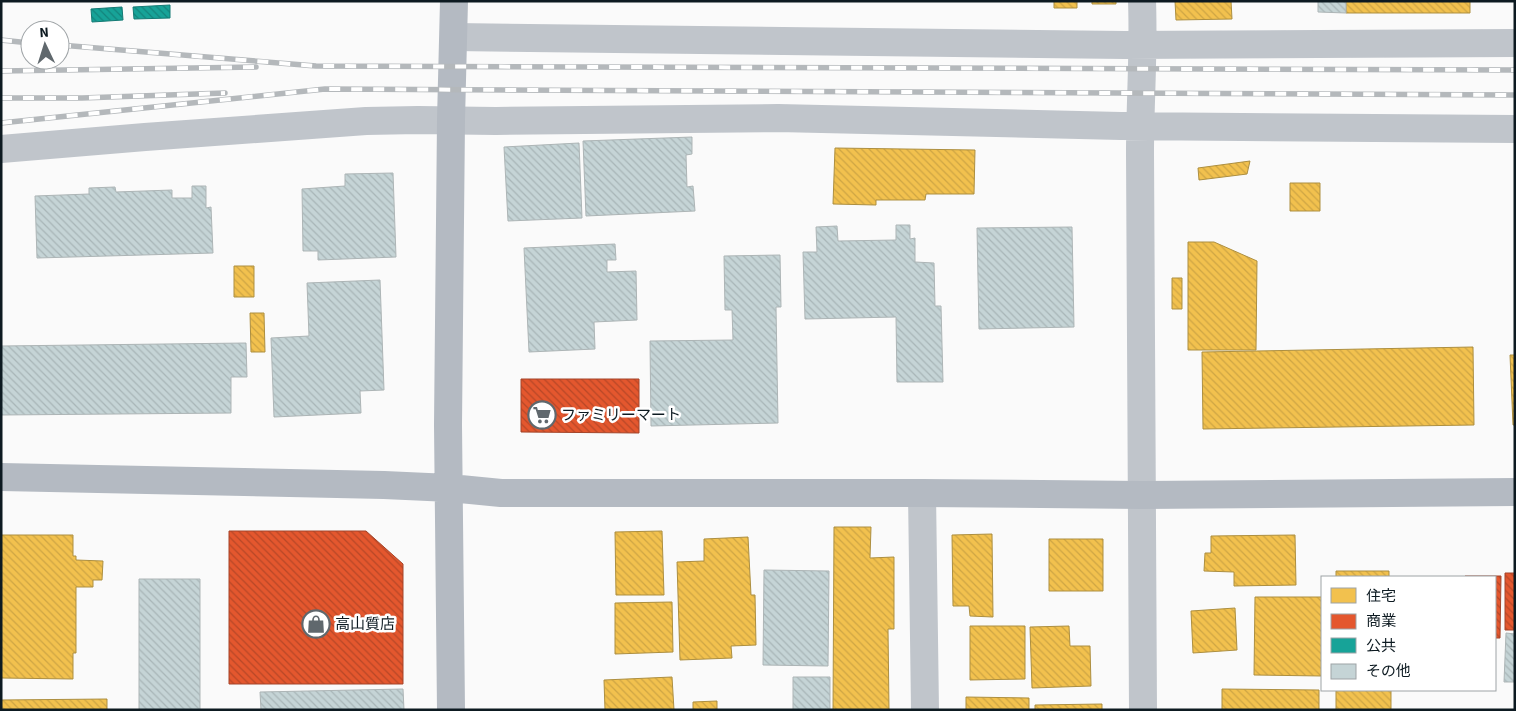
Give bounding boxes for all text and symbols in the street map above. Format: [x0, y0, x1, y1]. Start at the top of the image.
north arrow [20, 20, 70, 70]
text: N [39, 23, 50, 43]
supermarket icon: ファミリーマート [527, 400, 557, 430]
place label: ファミリーマート [561, 405, 681, 426]
legend [1321, 576, 1496, 691]
text: 住宅 [1366, 586, 1396, 607]
shop icon: 高山質店 [301, 609, 331, 639]
text: 商業 [1366, 611, 1396, 632]
place label: 高山質店 [335, 614, 395, 635]
text: 公共 [1366, 636, 1396, 657]
text: その他 [1366, 661, 1411, 682]

